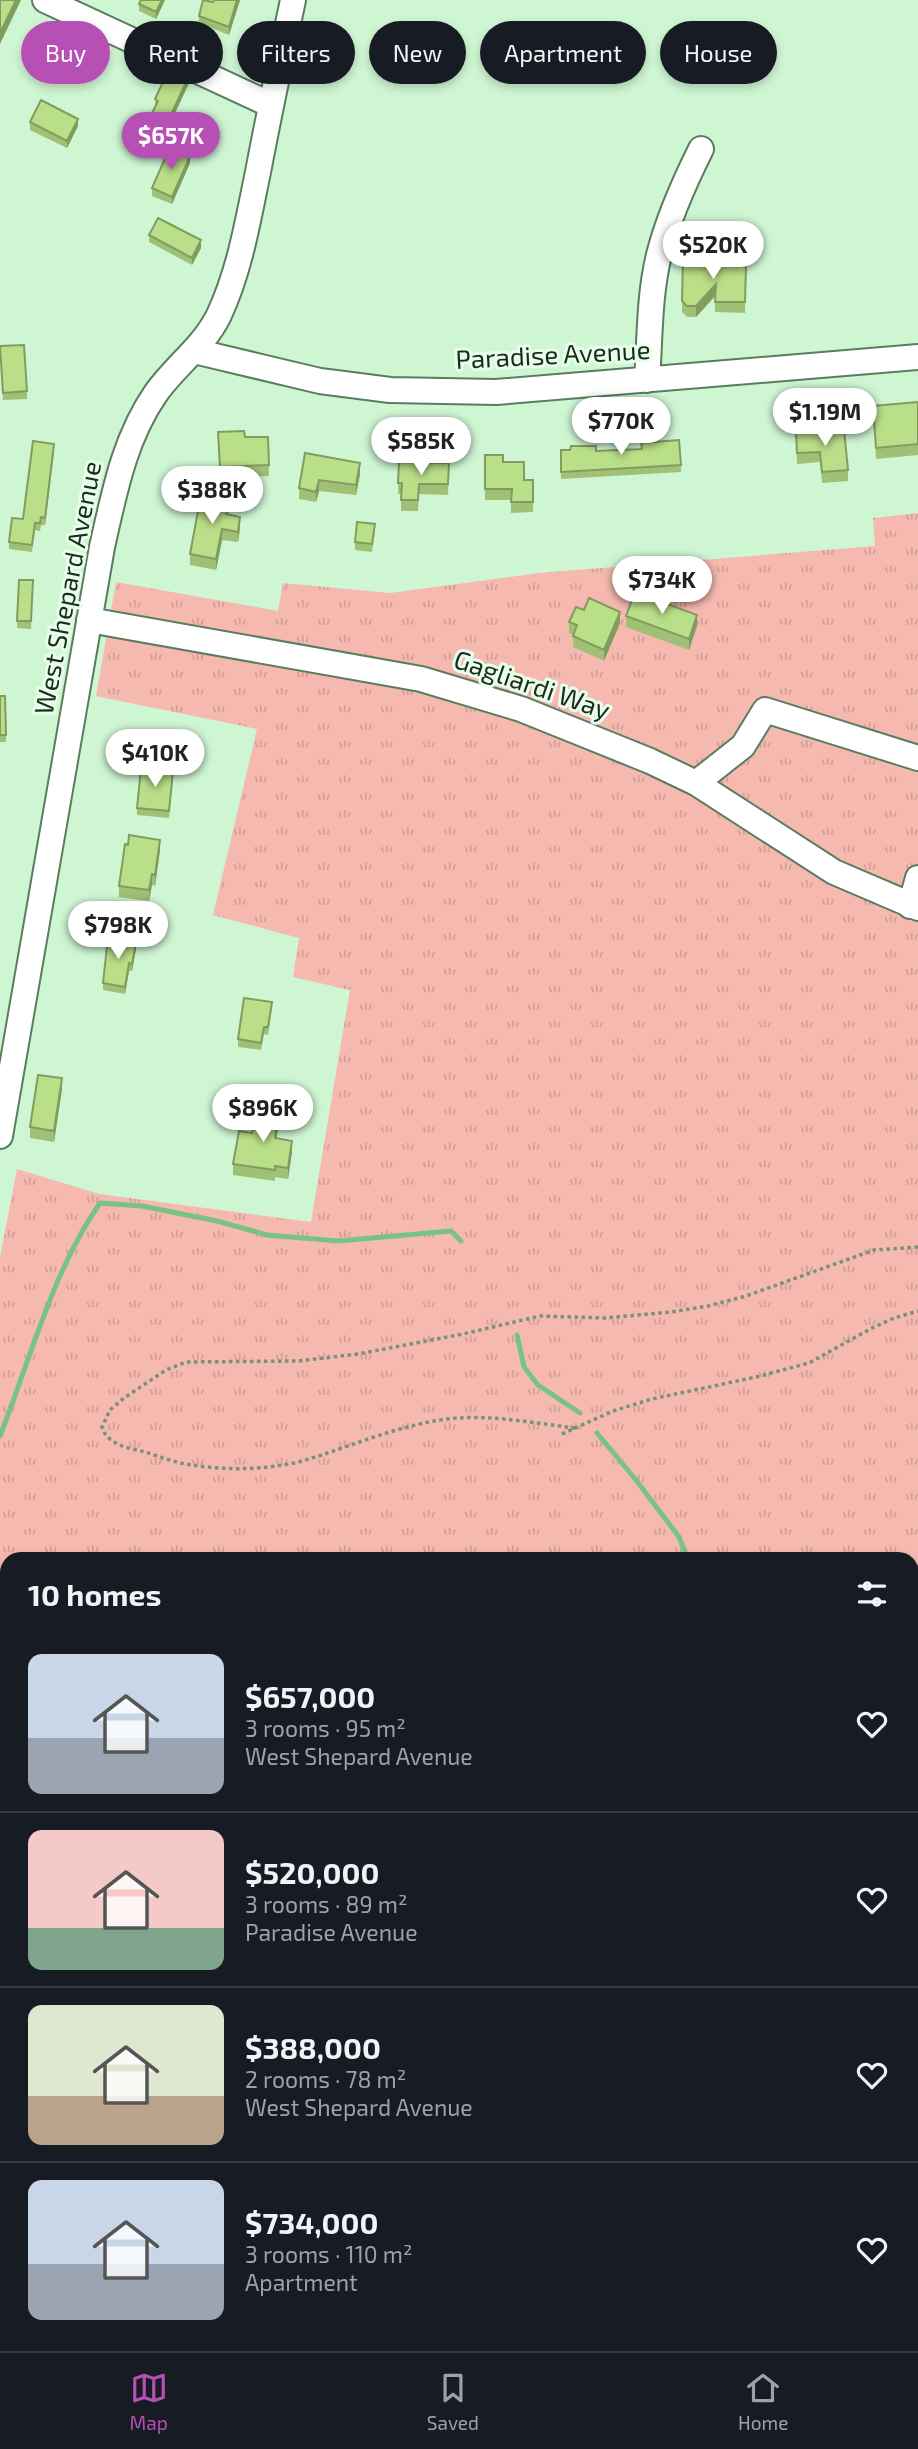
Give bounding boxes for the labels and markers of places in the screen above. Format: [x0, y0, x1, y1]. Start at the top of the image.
pin: $657K [122, 113, 220, 172]
pin: $520K [664, 222, 762, 281]
pin: $1.19M [768, 388, 882, 448]
pin: $770K [572, 398, 670, 457]
pin: $585K [372, 418, 470, 477]
pin: $388K [163, 466, 261, 526]
pin: $734K [613, 556, 711, 616]
pin: $410K [106, 730, 204, 789]
pin: $798K [69, 902, 167, 961]
pin: $896K [214, 1084, 312, 1144]

